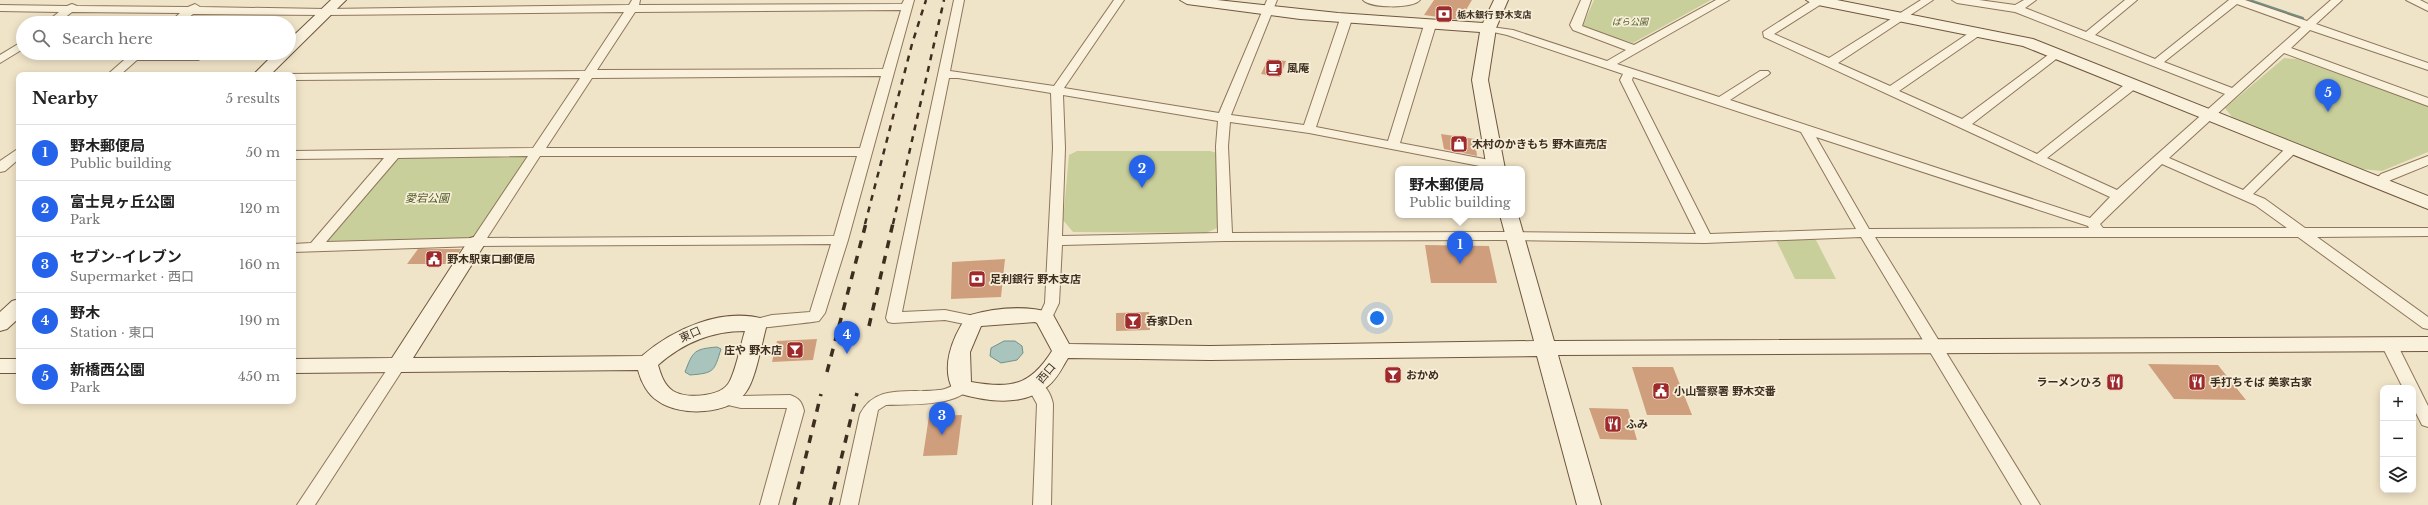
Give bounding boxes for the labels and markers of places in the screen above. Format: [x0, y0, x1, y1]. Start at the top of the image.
bank icon: 栃木銀行 野木支店 [1434, 4, 1454, 24]
place label: 栃木銀行 野木支店 [1457, 9, 1531, 20]
cafe icon: 風庵 [1264, 58, 1284, 78]
place label: 風庵 [1287, 61, 1310, 75]
pin: 5 [2315, 79, 2341, 112]
shop icon: 木村のかきもち 野木直売店 [1449, 134, 1469, 154]
place label: 木村のかきもち 野木直売店 [1472, 137, 1607, 151]
pin: 2 [1129, 155, 1155, 188]
pin: 1 [1447, 231, 1473, 264]
public building icon: 野木駅東口郵便局 [424, 249, 444, 269]
place label: 野木駅東口郵便局 [447, 252, 535, 266]
bank icon: 足利銀行 野木支店 [967, 269, 987, 289]
place label: 足利銀行 野木支店 [990, 272, 1081, 286]
bar icon: 呑家Den [1123, 311, 1143, 331]
place label: 呑家Den [1146, 314, 1193, 328]
pin: 4 [834, 321, 860, 354]
bar icon: 庄や 野木店 [785, 340, 805, 360]
place label: 庄や 野木店 [724, 343, 782, 357]
bar icon: おかめ [1383, 365, 1403, 385]
place label: おかめ [1406, 368, 1439, 382]
restaurant icon: ラーメンひろ [2105, 372, 2125, 392]
restaurant icon: 手打ちそば 美家古家 [2187, 372, 2207, 392]
place label: ラーメンひろ [2036, 375, 2102, 389]
place label: 手打ちそば 美家古家 [2210, 375, 2312, 389]
public building icon: 小山警察署 野木交番 [1651, 381, 1671, 401]
place label: 小山警察署 野木交番 [1674, 384, 1776, 398]
pin: 3 [929, 402, 955, 435]
restaurant icon: ふみ [1603, 414, 1623, 434]
place label: ふみ [1626, 417, 1648, 431]

